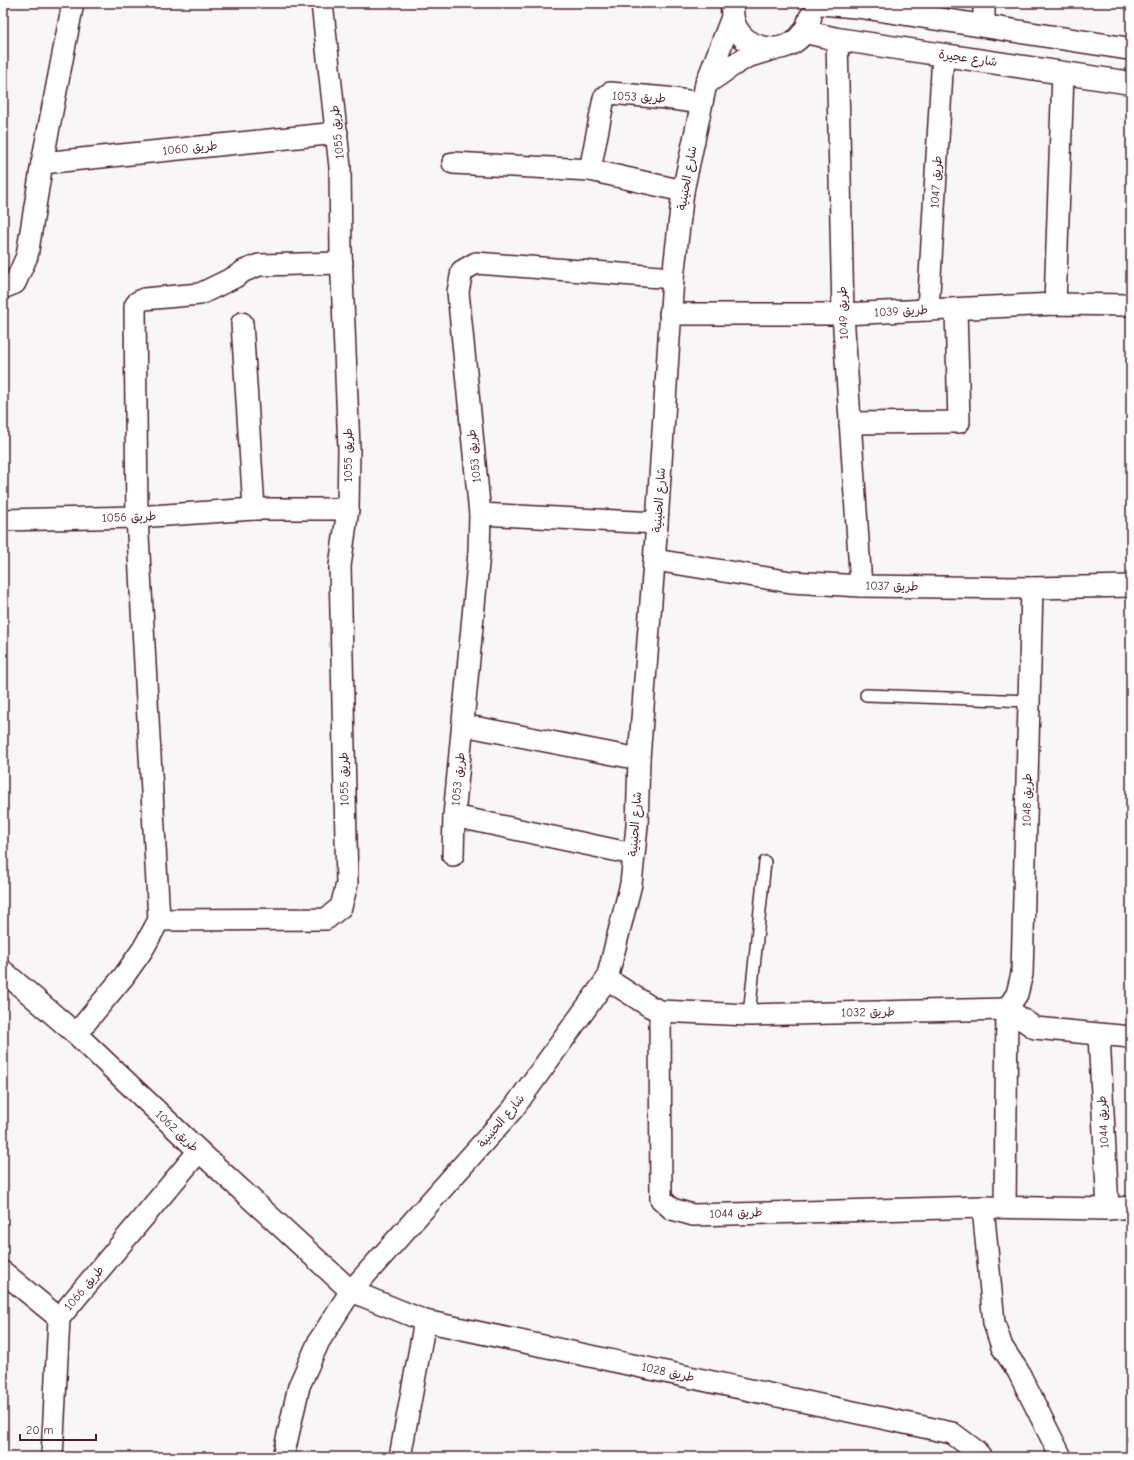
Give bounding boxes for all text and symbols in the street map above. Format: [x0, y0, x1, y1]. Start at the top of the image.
street label: شارع عجيرة [938, 47, 998, 71]
street label: طريق 1053 [612, 89, 666, 105]
street label: طريق 1055 [327, 104, 347, 160]
street label: طريق 1060 [162, 138, 218, 158]
street label: شارع الحنينية [674, 145, 702, 212]
street label: طريق 1047 [928, 155, 944, 209]
street label: طريق 1049 [835, 286, 851, 340]
street label: طريق 1039 [874, 303, 928, 319]
street label: طريق 1055 [341, 428, 355, 482]
street label: طريق 1053 [464, 428, 484, 484]
street label: شارع الحنينية [650, 467, 670, 533]
street label: طريق 1056 [102, 509, 156, 525]
street label: طريق 1037 [865, 579, 919, 593]
street label: طريق 1053 [448, 751, 468, 807]
street label: طريق 1055 [337, 752, 351, 806]
street label: طريق 1048 [1020, 773, 1034, 827]
street label: شارع الحنينية [626, 791, 646, 857]
street label: طريق 1032 [841, 1005, 895, 1019]
street label: شارع الحنينية [475, 1092, 529, 1152]
street label: طريق 1044 [1095, 1095, 1111, 1149]
street label: طريق 1062 [153, 1107, 201, 1155]
street label: طريق 1044 [709, 1205, 763, 1221]
street label: طريق 1066 [61, 1263, 107, 1313]
street label: طريق 1028 [640, 1360, 696, 1384]
scale bar [20, 1416, 96, 1442]
text: 20 m [26, 1423, 54, 1437]

